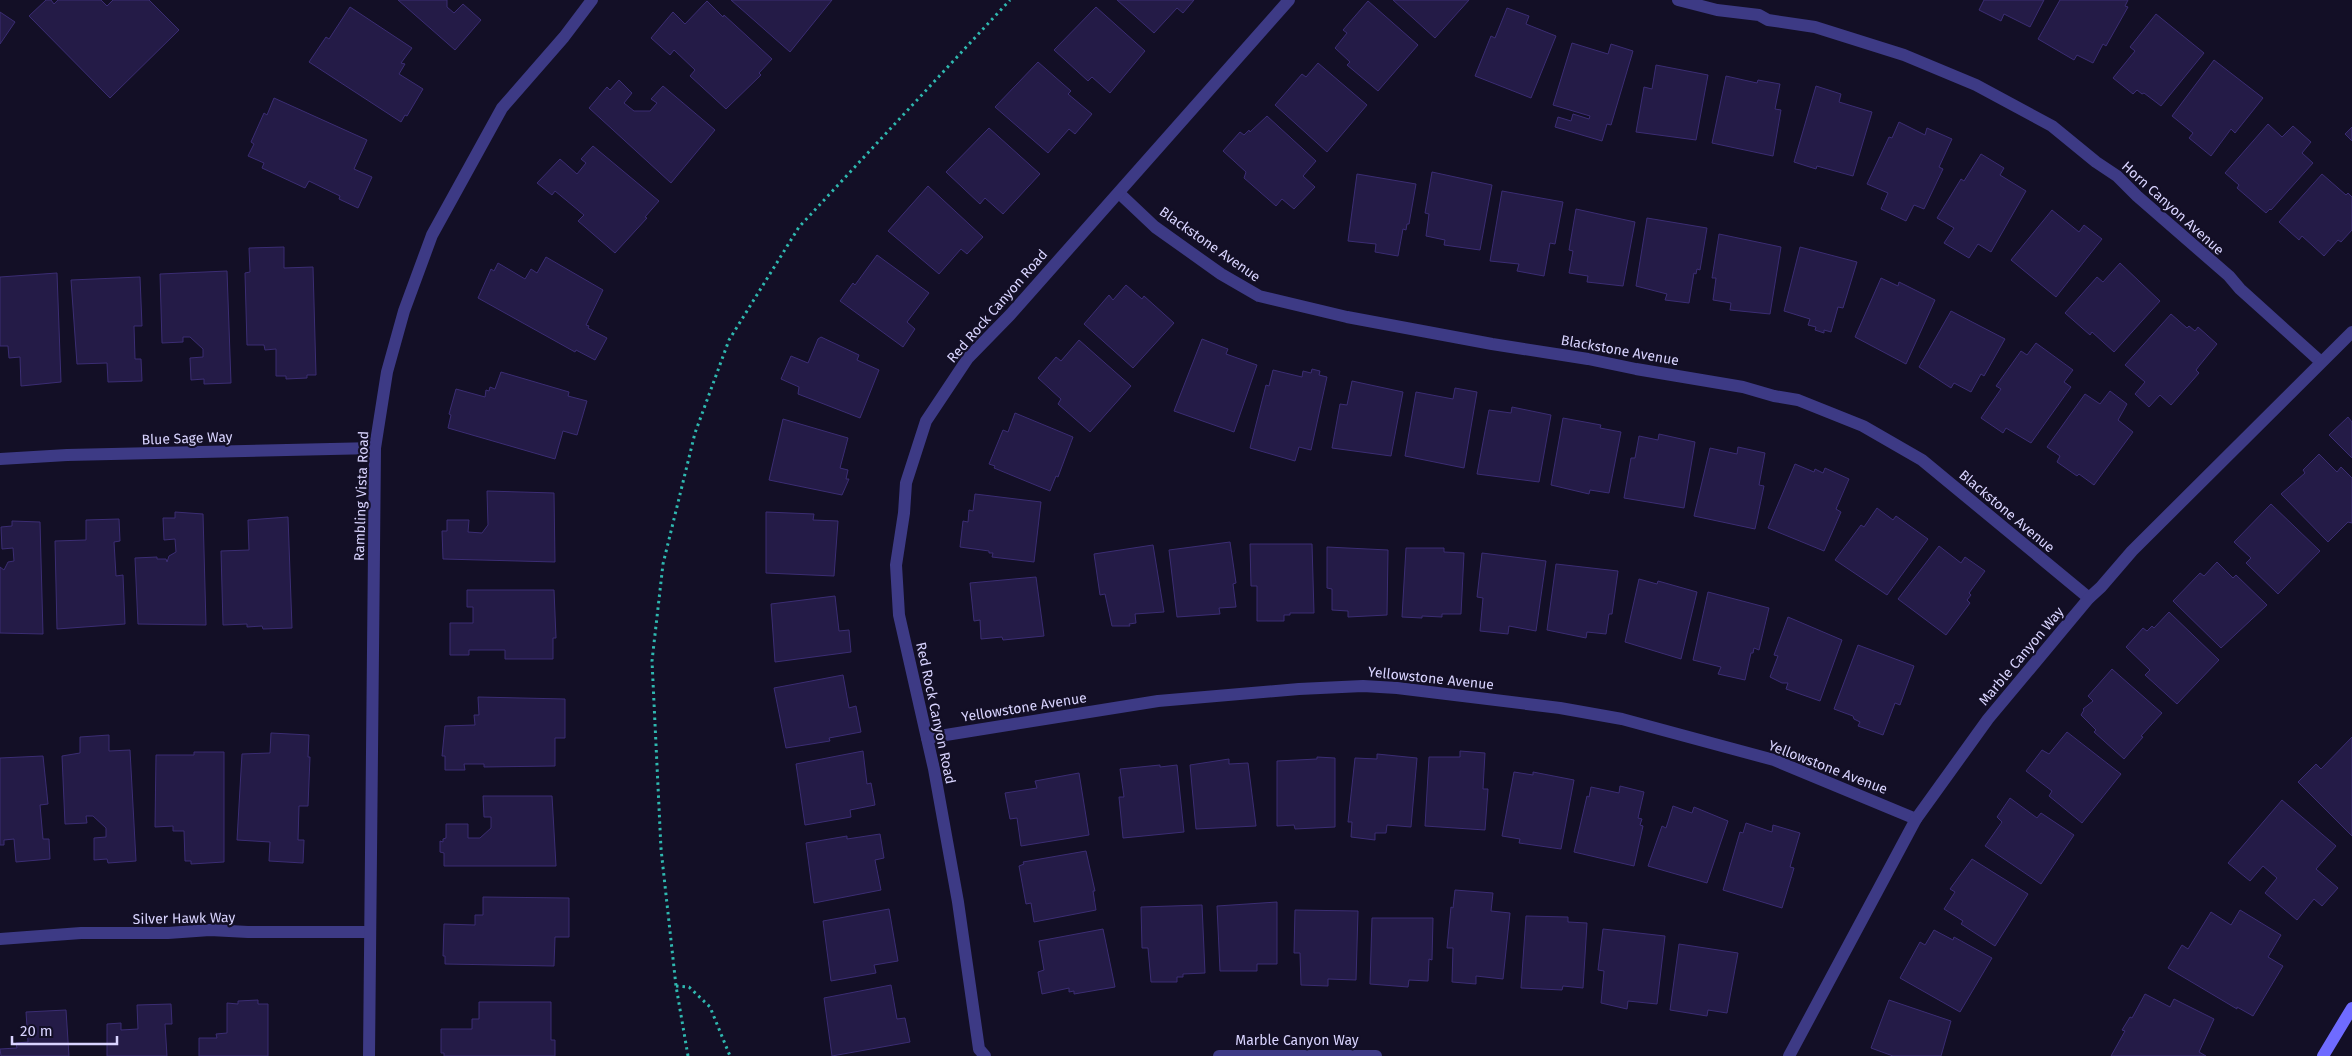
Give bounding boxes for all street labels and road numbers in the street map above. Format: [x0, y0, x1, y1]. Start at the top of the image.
street label: Horn Canyon Avenue [2118, 158, 2227, 259]
street label: Blackstone Avenue [1156, 203, 1264, 286]
street label: Red Rock Canyon Road [944, 246, 1051, 366]
street label: Blackstone Avenue [1560, 332, 1680, 369]
street label: Blue Sage Way [141, 428, 233, 449]
street label: Rambling Vista Road [351, 431, 372, 561]
street label: Blackstone Avenue [1955, 466, 2058, 556]
street label: Marble Canyon Way [1975, 604, 2068, 709]
street label: Red Rock Canyon Road [912, 641, 959, 786]
street label: Yellowstone Avenue [1367, 663, 1495, 694]
street label: Yellowstone Avenue [960, 689, 1088, 726]
street label: Yellowstone Avenue [1766, 737, 1890, 798]
street label: Silver Hawk Way [133, 909, 236, 928]
street label: Marble Canyon Way [1235, 1032, 1359, 1049]

